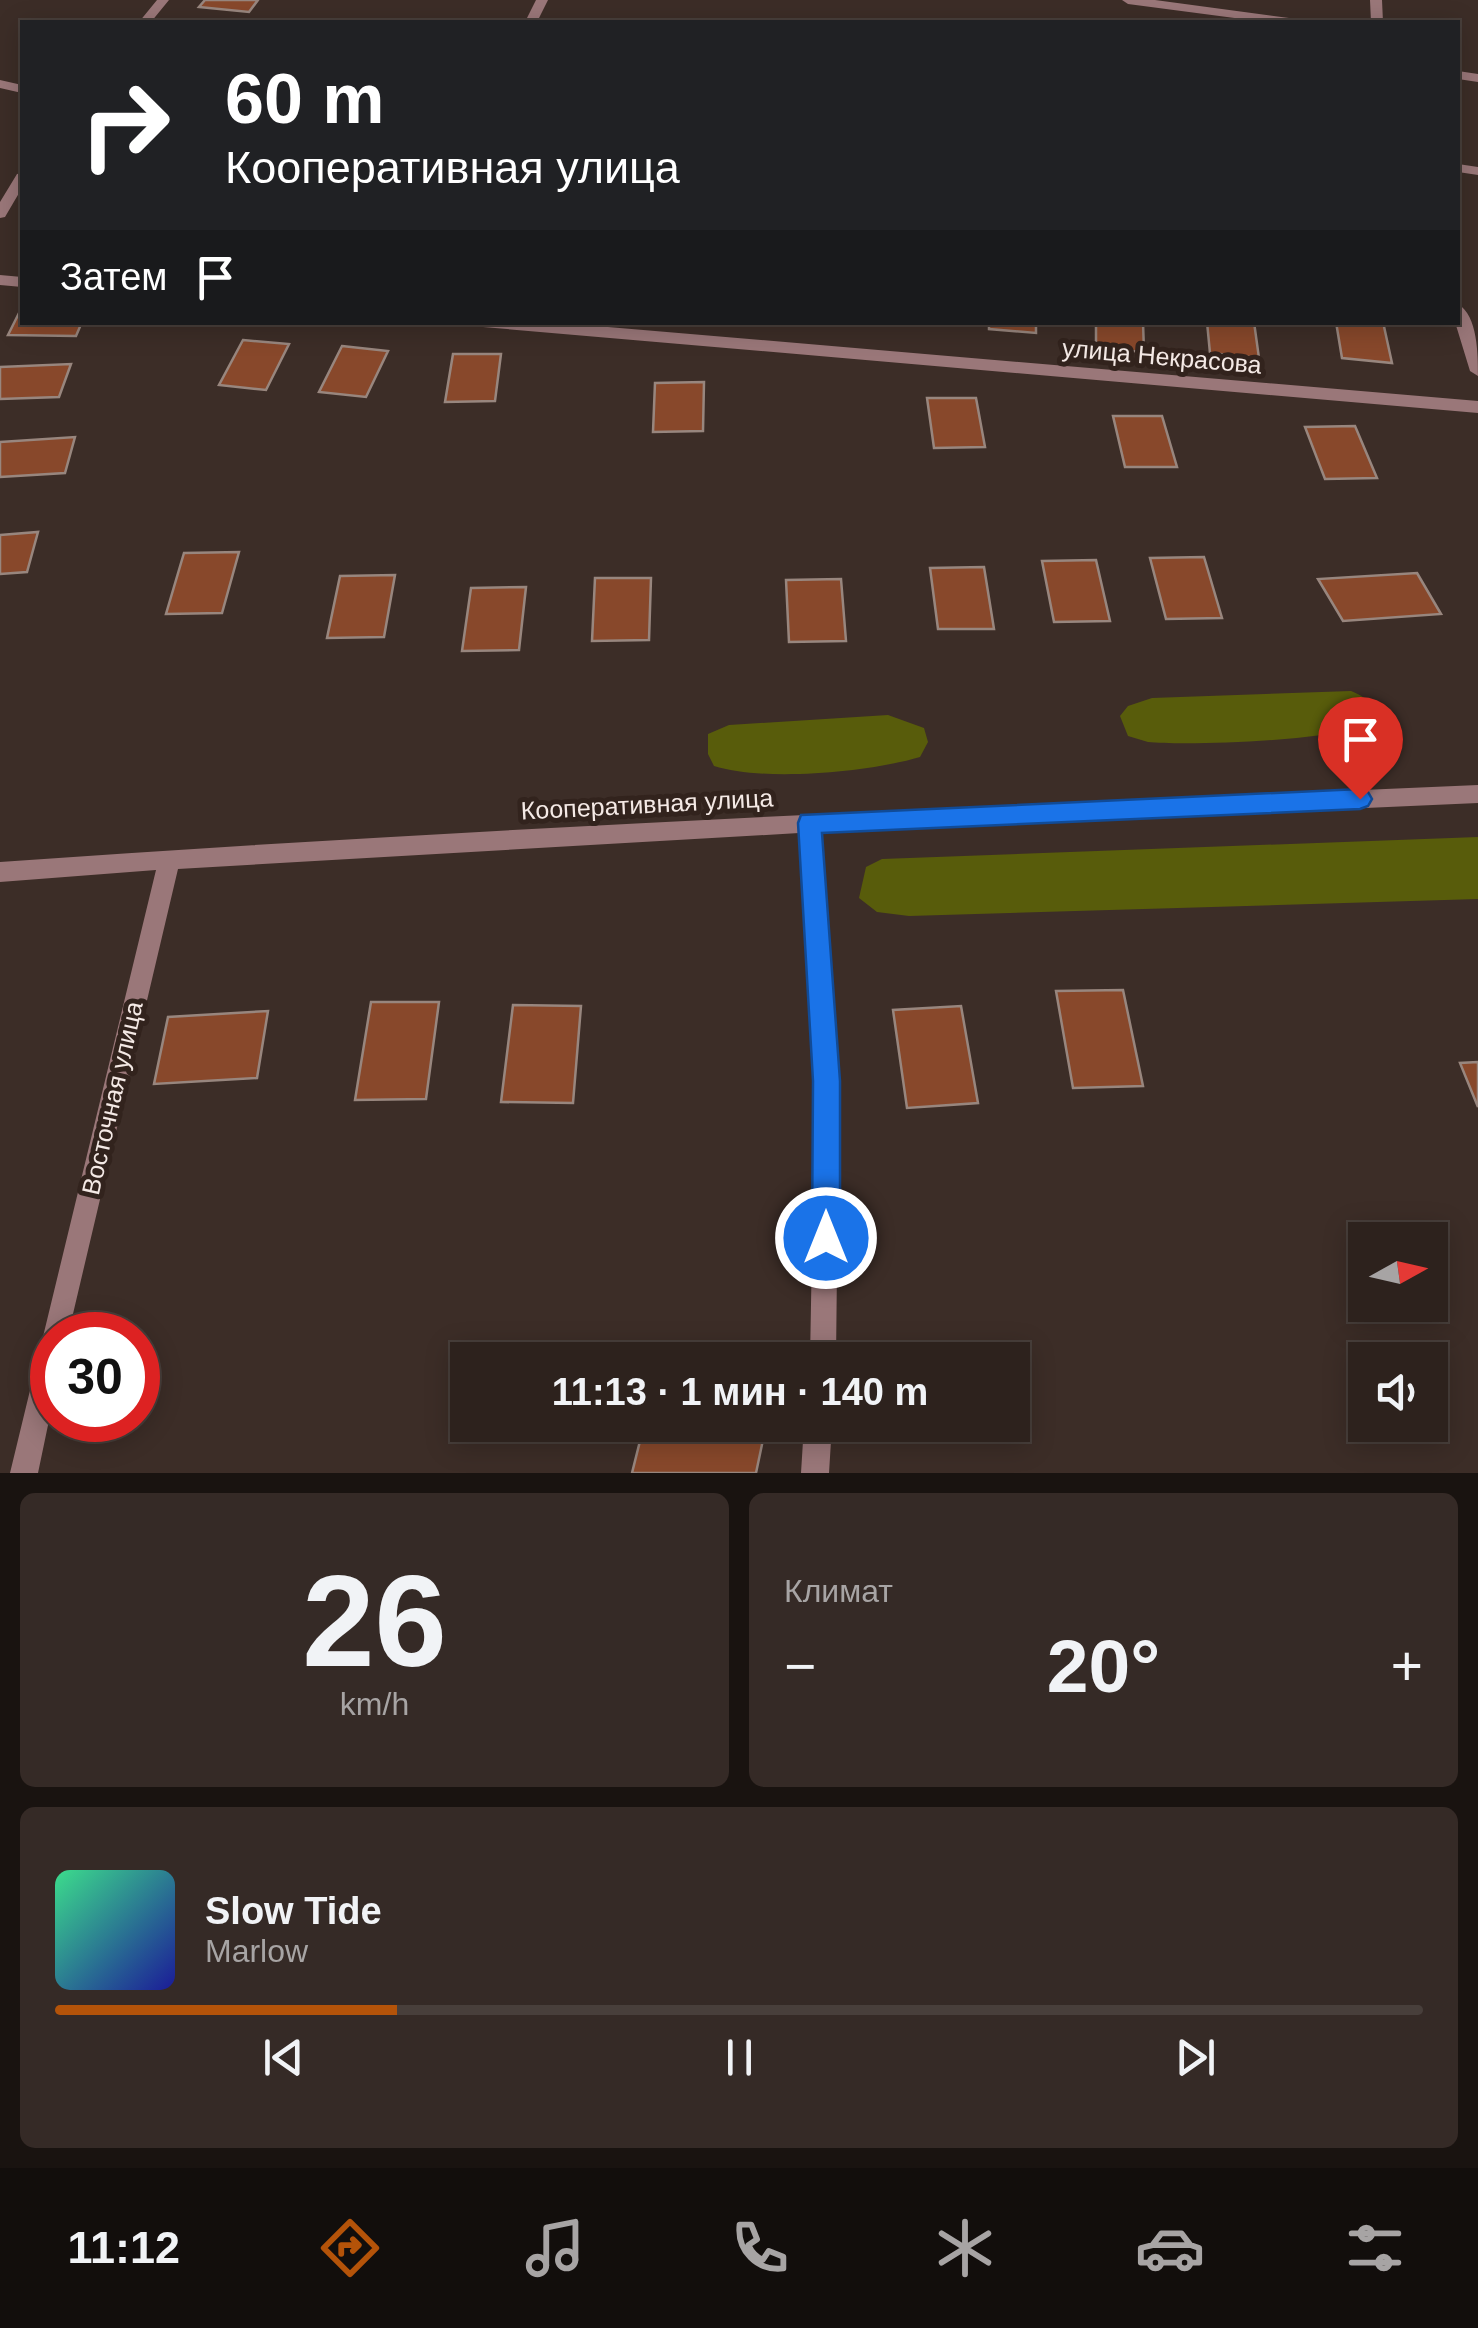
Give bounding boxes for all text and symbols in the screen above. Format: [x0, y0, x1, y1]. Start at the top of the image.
icon: right [60, 60, 190, 190]
text: 60 m [225, 60, 385, 138]
text: Кооперативная улица [225, 142, 680, 193]
icon: arrive [188, 250, 243, 305]
text: Затем [60, 256, 168, 298]
street label: улица Некрасова [1061, 333, 1263, 379]
pin [1318, 697, 1403, 800]
icon: arrive [1333, 712, 1388, 767]
street label: Кооперативная улица [520, 783, 774, 825]
street label: Восточная улица [76, 999, 148, 1197]
position arrow [774, 1186, 878, 1290]
north arrow [1348, 1222, 1448, 1322]
map controls [1348, 1222, 1448, 1442]
speed limit sign: 30 [30, 1312, 160, 1442]
button: sound [1348, 1342, 1448, 1442]
text: 11:13 · 1 мин · 140 m [552, 1371, 928, 1413]
text: 26 [302, 1548, 447, 1694]
text: Климат [784, 1573, 893, 1609]
text: 20° [1047, 1624, 1160, 1708]
text: − [784, 1635, 816, 1697]
text: + [1391, 1635, 1423, 1697]
text: km/h [340, 1686, 409, 1722]
text: Slow Tide [205, 1890, 382, 1932]
text: Marlow [205, 1933, 308, 1969]
icon: previous [256, 2030, 311, 2085]
icon: pause [712, 2030, 767, 2085]
icon: next [1168, 2030, 1223, 2085]
icon: directions [315, 2213, 385, 2283]
icon: music [520, 2213, 590, 2283]
icon: phone [725, 2213, 795, 2283]
icon: climate [930, 2213, 1000, 2283]
icon: car [1135, 2213, 1205, 2283]
icon: filters [1340, 2213, 1410, 2283]
text: 11:12 [68, 2222, 180, 2273]

